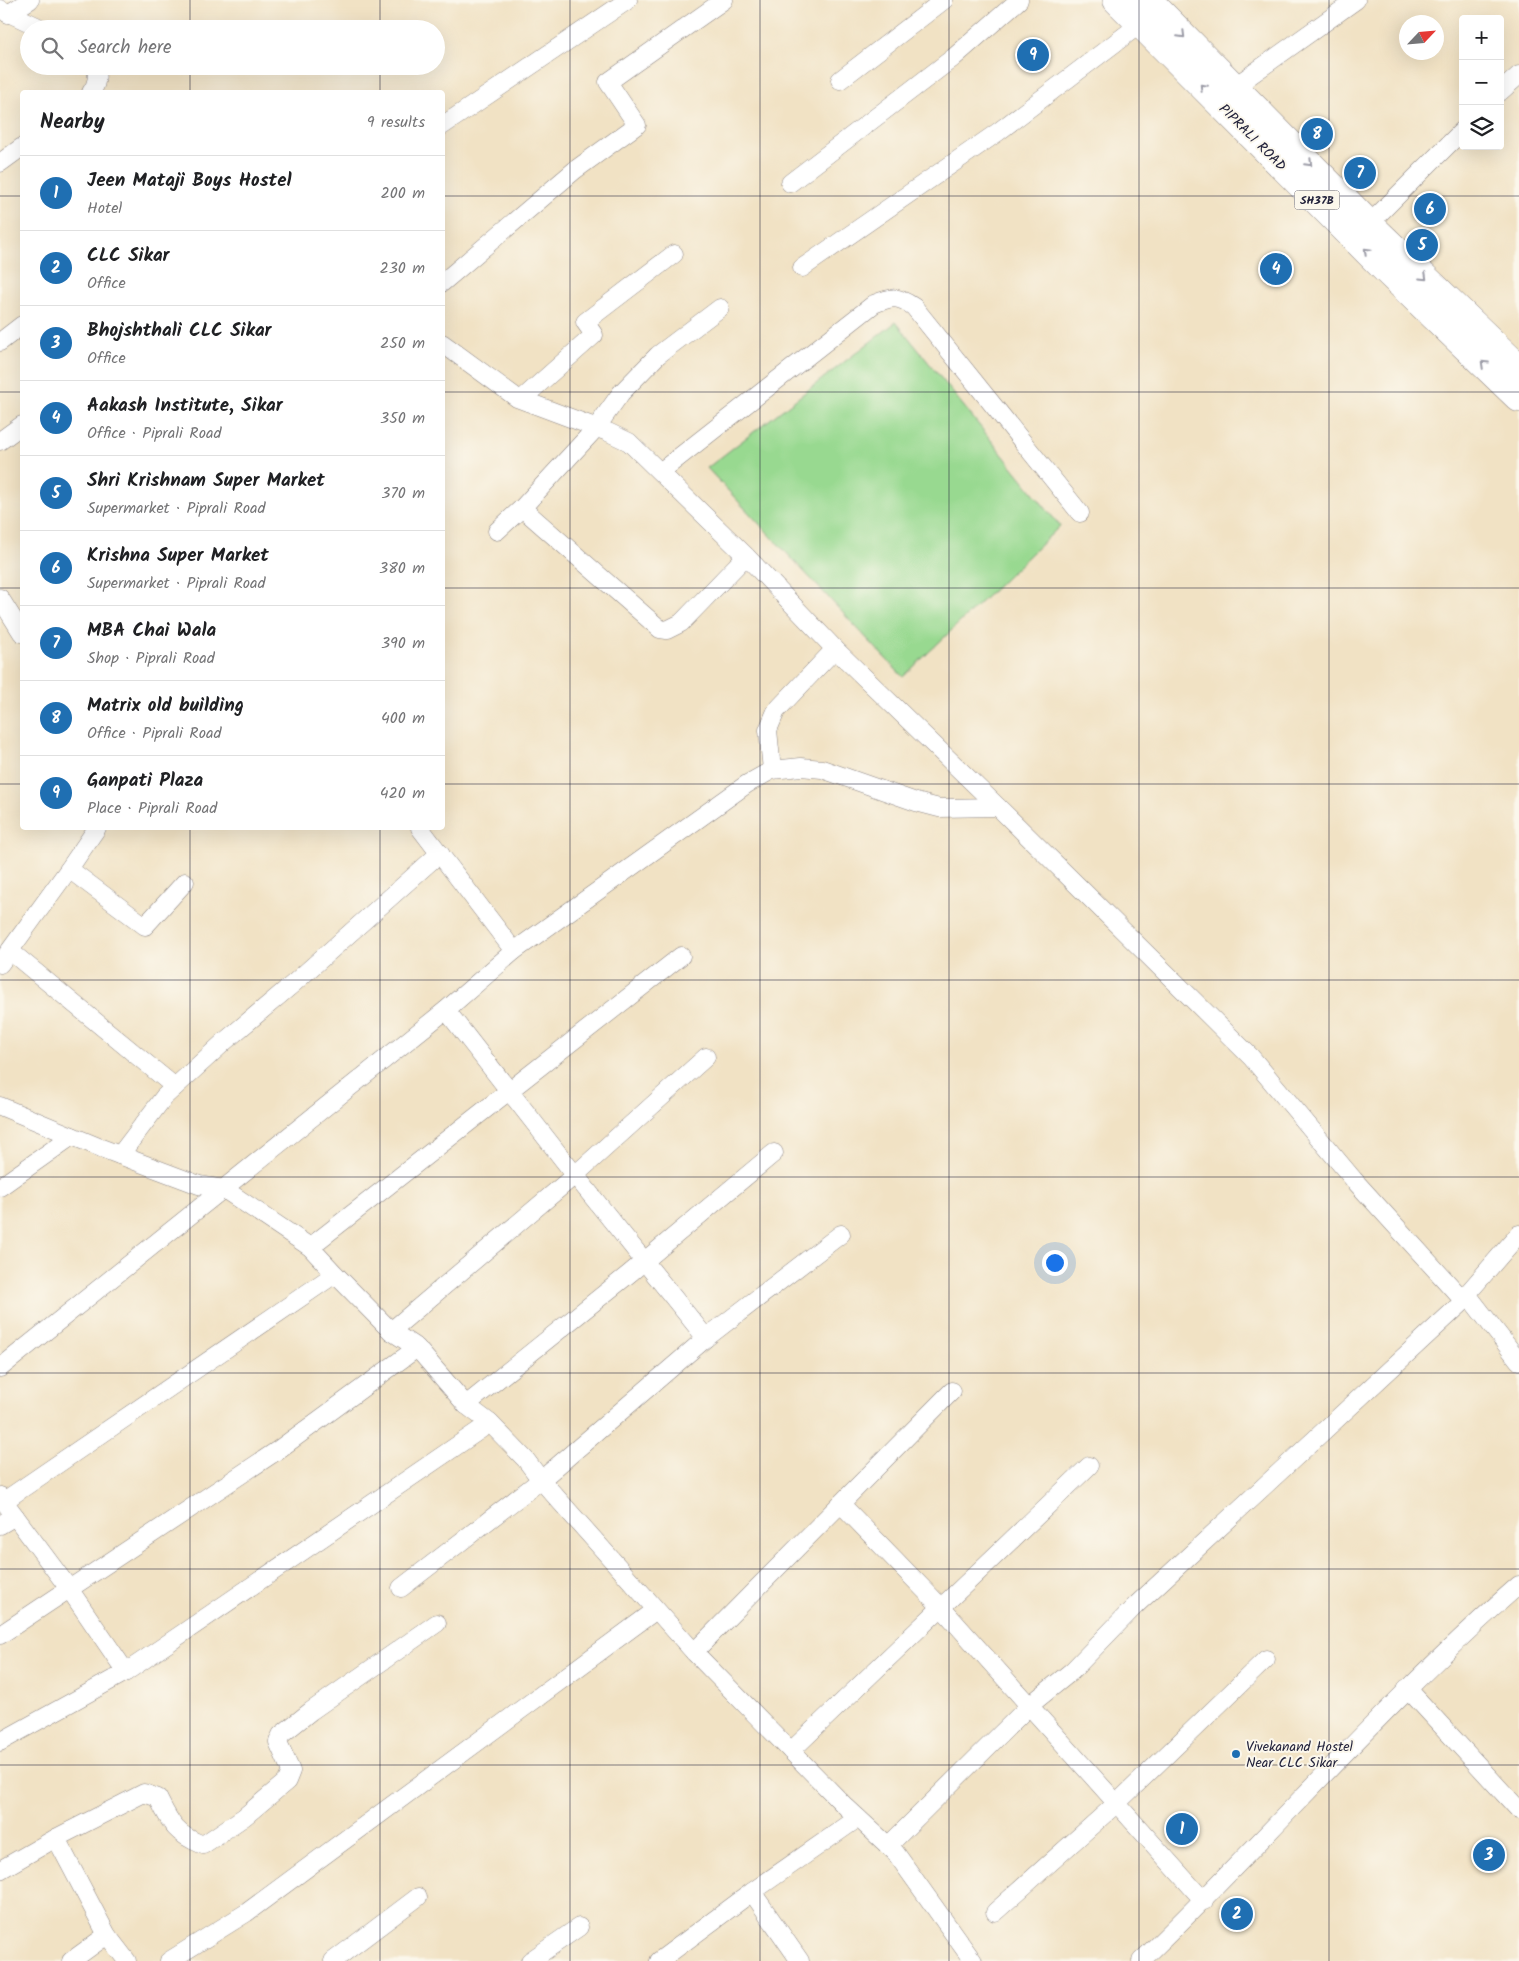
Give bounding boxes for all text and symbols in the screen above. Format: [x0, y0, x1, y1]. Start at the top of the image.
north arrow [1399, 15, 1444, 60]
map controls [1459, 15, 1504, 150]
button: + [1459, 15, 1504, 60]
search box [20, 20, 445, 75]
one-way arrow [1176, 29, 1185, 38]
text: Search here [78, 33, 172, 63]
icon: search [38, 34, 66, 62]
pin: 9 [1017, 36, 1049, 74]
button: − [1459, 60, 1504, 105]
one-way arrow [1200, 83, 1209, 92]
street label: PIPRALI ROAD [1213, 99, 1291, 177]
button: layers [1459, 105, 1504, 150]
text: Nearby [40, 106, 105, 139]
text: 9 results [367, 110, 425, 135]
pin: 8 [1301, 115, 1333, 153]
pin: 7 [1344, 154, 1376, 192]
one-way arrow [1303, 157, 1312, 166]
text: Jeen Mataji Boys Hostel [87, 166, 292, 196]
text: 1 [54, 181, 58, 206]
text: 200 m [381, 181, 425, 206]
road number: SH37B [1294, 190, 1340, 210]
pin: 6 [1414, 190, 1446, 228]
text: Hotel [87, 196, 122, 221]
pin: 5 [1406, 226, 1438, 264]
text: CLC Sikar [87, 241, 170, 271]
one-way arrow [1364, 248, 1373, 257]
pin: 4 [1260, 250, 1292, 288]
text: 2 [51, 256, 61, 281]
text: 230 m [379, 256, 425, 281]
text: Office [87, 271, 126, 296]
one-way arrow [1419, 271, 1428, 280]
text: Bhojshthali CLC Sikar [87, 316, 272, 346]
text: 3 [52, 331, 60, 356]
text: 250 m [380, 331, 425, 356]
text: Office [87, 346, 126, 371]
one-way arrow [1481, 361, 1490, 370]
text: Aakash Institute, Sikar [87, 391, 283, 421]
text: 4 [52, 406, 60, 431]
text: 350 m [380, 406, 425, 431]
text: Office · Piprali Road [87, 421, 221, 446]
text: Shri Krishnam Super Market [87, 466, 325, 496]
text: 5 [52, 481, 60, 506]
text: 370 m [381, 481, 425, 506]
text: Supermarket · Piprali Road [87, 496, 266, 521]
text: Krishna Super Market [87, 541, 269, 571]
text: 6 [52, 556, 60, 581]
text: 380 m [379, 556, 425, 581]
text: Supermarket · Piprali Road [87, 571, 266, 596]
text: MBA Chai Wala [87, 616, 216, 646]
text: 7 [52, 631, 60, 656]
text: 390 m [381, 631, 425, 656]
text: Shop · Piprali Road [87, 646, 215, 671]
text: Matrix old building [87, 691, 244, 721]
text: 8 [51, 706, 61, 731]
text: 400 m [381, 706, 425, 731]
text: Office · Piprali Road [87, 721, 221, 746]
text: Ganpati Plaza [87, 766, 203, 796]
text: 9 [52, 781, 60, 806]
text: 420 m [380, 781, 425, 806]
text: Place · Piprali Road [87, 796, 217, 821]
your location [1042, 1250, 1068, 1276]
place label: Vivekanand Hostel Near CLC Sikar [1246, 1736, 1354, 1774]
marker: Vivekanand Hostel Near CLC Sikar [1230, 1748, 1242, 1760]
pin: 1 [1166, 1810, 1198, 1848]
pin: 3 [1473, 1836, 1505, 1874]
pin: 2 [1221, 1895, 1253, 1933]

